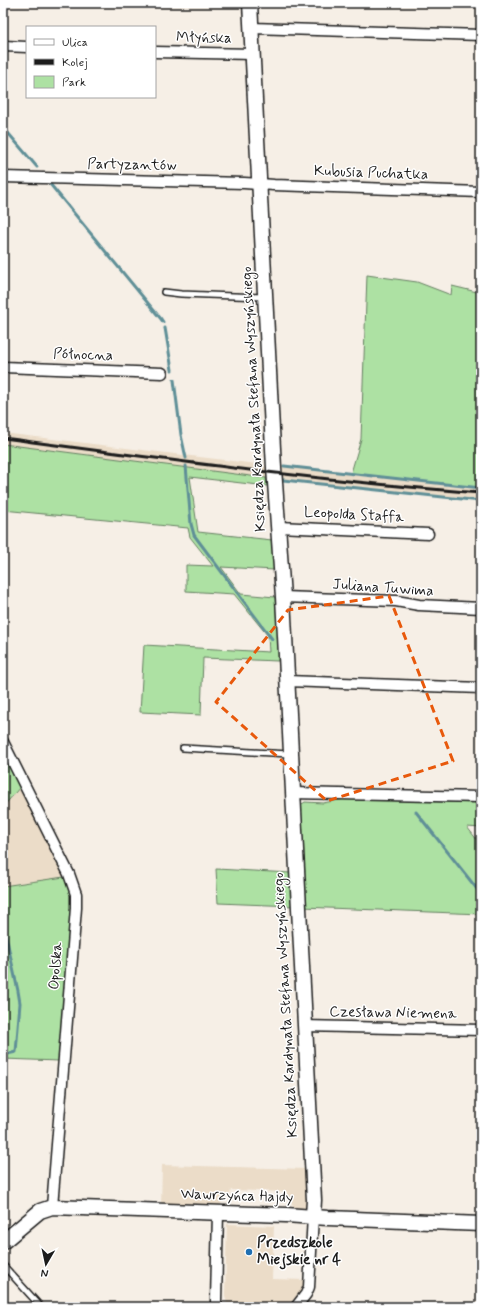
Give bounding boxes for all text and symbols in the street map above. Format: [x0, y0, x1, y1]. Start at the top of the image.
legend [26, 26, 156, 98]
street label: Młyńska [176, 28, 232, 48]
text: Ulica [62, 35, 88, 51]
text: Kolej [62, 55, 88, 71]
text: Park [62, 75, 86, 91]
street label: Partyzantów [87, 154, 177, 176]
street label: Kubusia Puchatka [314, 161, 428, 185]
street label: Księdza Kardynała Stefana Wyszyńskiego [237, 266, 272, 532]
street label: Północna [53, 344, 113, 366]
street label: Leopolda Staffa [304, 502, 405, 528]
street label: Juliana Tuwima [332, 574, 434, 602]
street label: Księdza Kardynała Stefana Wyszyńskiego [269, 872, 304, 1138]
street label: Opolska [44, 941, 68, 990]
street label: Czesława Niemena [329, 1002, 458, 1024]
street label: Wawrzyńca Hajdy [180, 1184, 294, 1208]
place label: Przedszkole Miejskie nr 4 [257, 1233, 341, 1270]
north arrow [26, 1244, 66, 1284]
marker: Przedszkole Miejskie nr 4 [244, 1247, 254, 1257]
text: N [40, 1265, 49, 1280]

